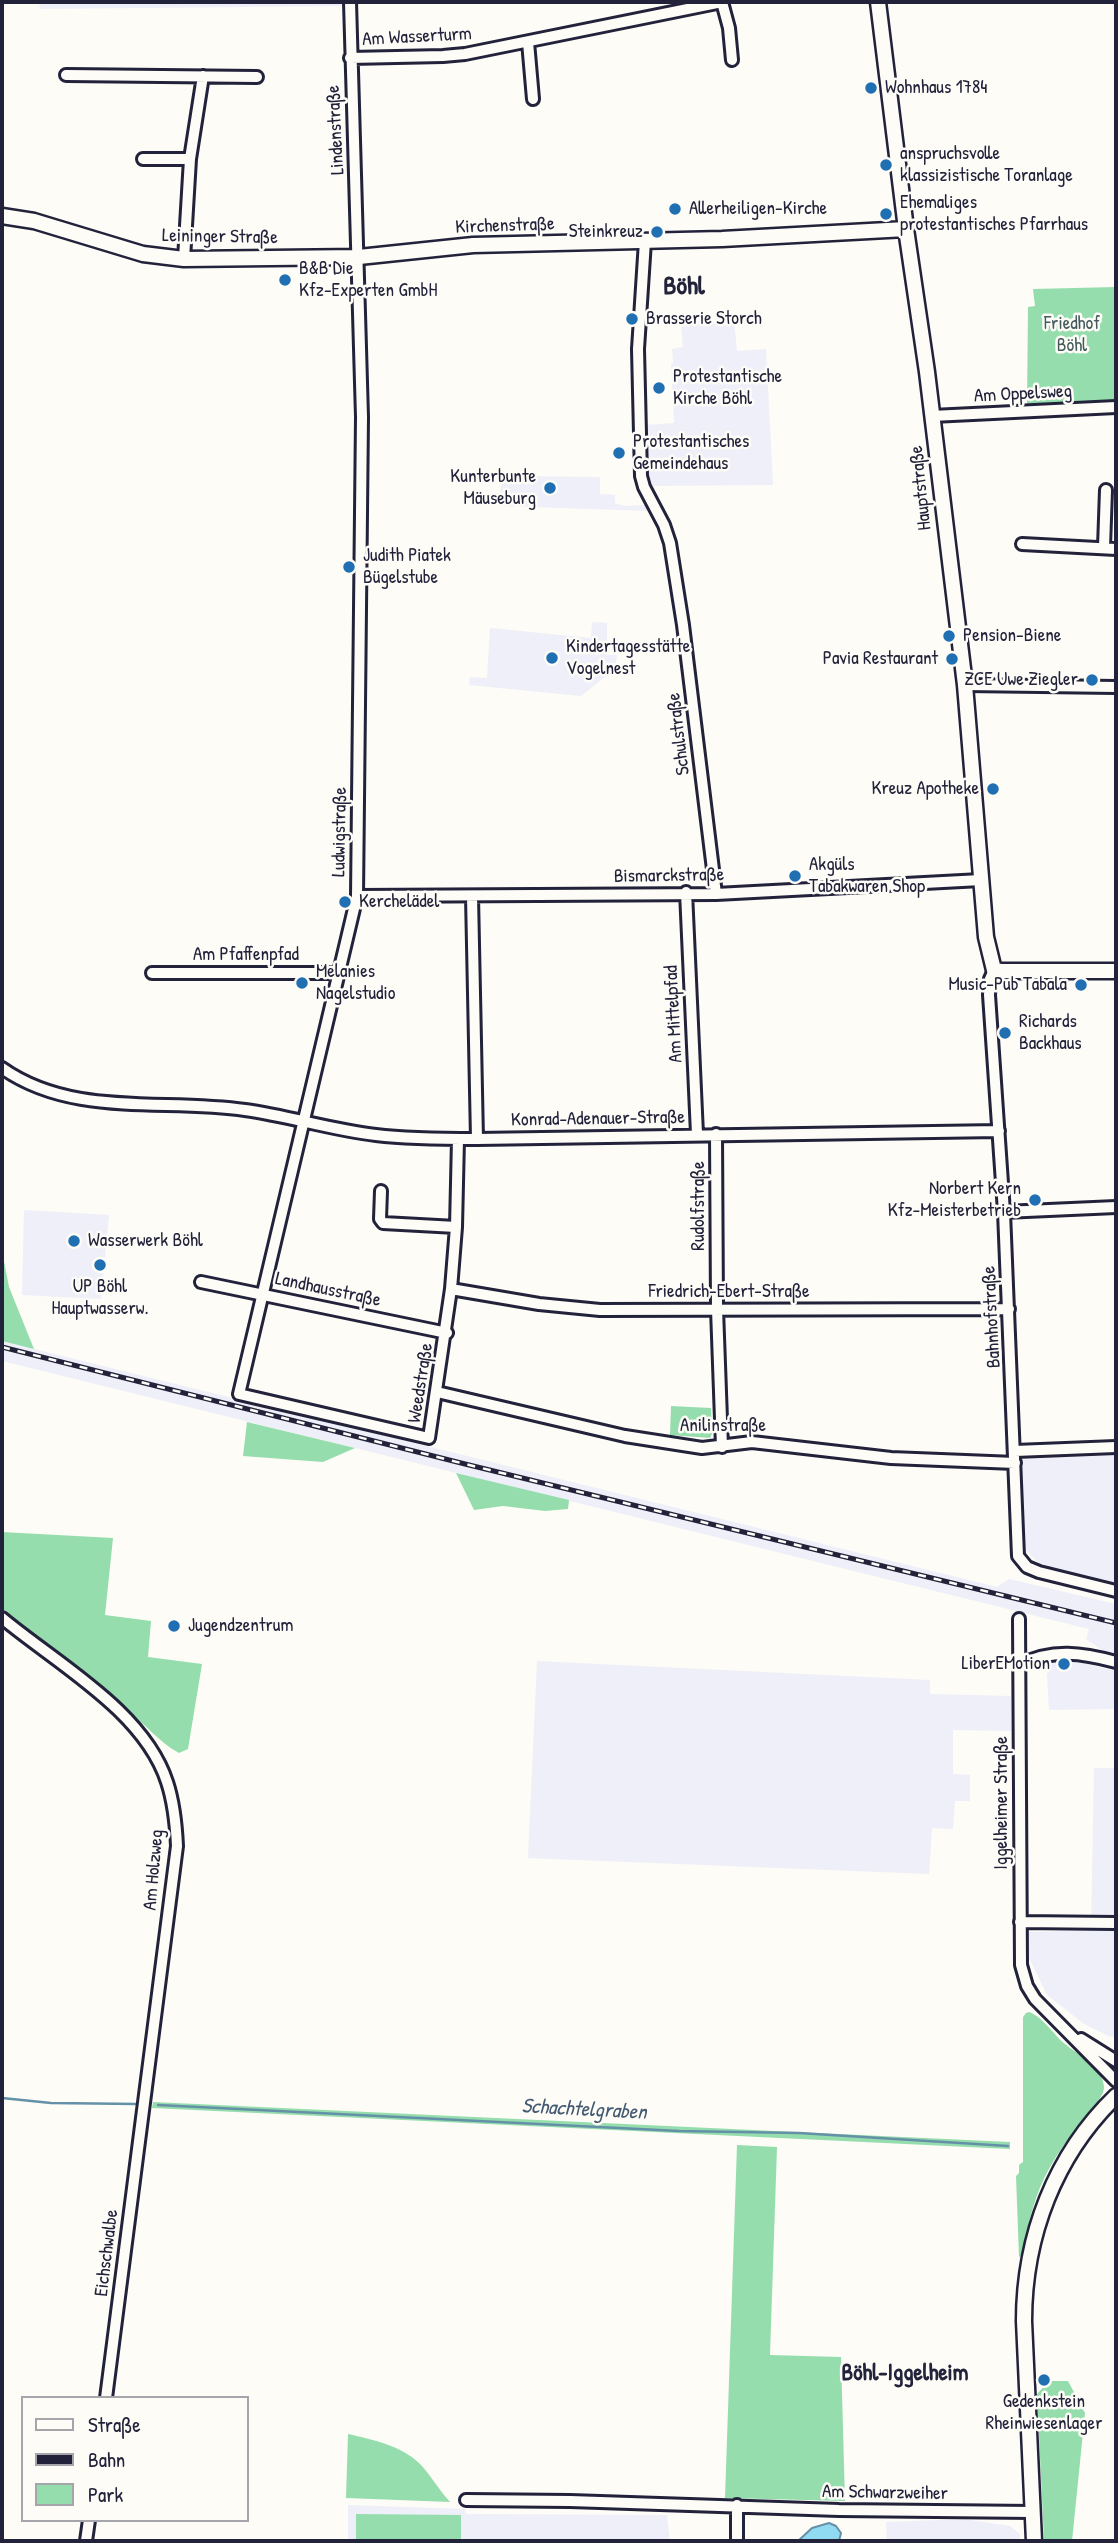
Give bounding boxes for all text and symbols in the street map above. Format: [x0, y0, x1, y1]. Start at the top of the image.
street label: Am Wasserturm [362, 23, 472, 51]
place label: Wohnhaus 1784 [885, 77, 987, 99]
marker: Wohnhaus 1784 [863, 80, 879, 96]
street label: Lindenstraße [322, 85, 350, 175]
place label: anspruchsvolle klassizistische Toranlage [900, 143, 1073, 187]
marker: anspruchsvolle klassizistische Toranlage [878, 157, 894, 173]
place label: Ehemaliges protestantisches Pfarrhaus [900, 192, 1088, 236]
place label: Allerheiligen-Kirche [689, 198, 827, 220]
marker: Allerheiligen-Kirche [667, 201, 683, 217]
marker: Ehemaliges protestantisches Pfarrhaus [878, 206, 894, 222]
street label: Kirchenstraße [455, 213, 555, 239]
place label: Steinkreuz [569, 221, 643, 243]
marker: Steinkreuz [649, 224, 665, 240]
street label: Leininger Straße [162, 225, 278, 249]
place label: B&B Die Kfz-Experten GmbH [299, 258, 437, 302]
district label: Böhl [663, 271, 705, 303]
marker: B&B Die Kfz-Experten GmbH [277, 272, 293, 288]
place label: Brasserie Storch [646, 308, 762, 330]
marker: Brasserie Storch [624, 311, 640, 327]
park label: Friedhof Böhl [1044, 313, 1100, 357]
place label: Protestantische Kirche Böhl [673, 366, 782, 410]
marker: Protestantische Kirche Böhl [651, 380, 667, 396]
street label: Am Oppelsweg [973, 380, 1073, 408]
place label: Protestantisches Gemeindehaus [633, 431, 749, 475]
marker: Protestantisches Gemeindehaus [611, 445, 627, 461]
street label: Hauptstraße [905, 445, 937, 531]
place label: Kunterbunte Mäuseburg [450, 466, 536, 510]
marker: Kunterbunte Mäuseburg [542, 480, 558, 496]
place label: Judith Piatek Bügelstube [363, 545, 451, 589]
marker: Judith Piatek Bügelstube [341, 559, 357, 575]
place label: Pension-Biene [963, 625, 1061, 647]
marker: Pension-Biene [941, 628, 957, 644]
place label: Kindertagesstätte Vogelnest [566, 636, 690, 680]
place label: Pavia Restaurant [823, 648, 938, 670]
marker: Kindertagesstätte Vogelnest [544, 650, 560, 666]
marker: Pavia Restaurant [944, 651, 960, 667]
place label: ZCE Uwe Ziegler [964, 669, 1078, 691]
marker: ZCE Uwe Ziegler [1084, 672, 1100, 688]
street label: Schulstraße [663, 691, 695, 777]
place label: Kreuz Apotheke [871, 778, 979, 800]
marker: Kreuz Apotheke [985, 781, 1001, 797]
street label: Ludwigstraße [328, 787, 352, 877]
place label: Akgüls Tabakwaren Shop [809, 854, 925, 898]
street label: Bismarckstraße [614, 864, 724, 888]
marker: Akgüls Tabakwaren Shop [787, 868, 803, 884]
place label: Kerchelädel [359, 891, 439, 913]
marker: Kerchelädel [337, 894, 353, 910]
street label: Am Pfaffenpfad [193, 944, 299, 966]
place label: Melanies Nagelstudio [316, 961, 395, 1005]
street label: Am Mittelpfad [660, 965, 688, 1063]
place label: Music-Pub Tabala [948, 974, 1067, 996]
marker: Melanies Nagelstudio [294, 975, 310, 991]
marker: Music-Pub Tabala [1073, 977, 1089, 993]
place label: Richards Backhaus [1019, 1011, 1082, 1055]
marker: Richards Backhaus [997, 1025, 1013, 1041]
street label: Konrad-Adenauer-Straße [511, 1106, 685, 1132]
street label: Rudolfstraße [688, 1161, 710, 1251]
place label: Norbert Kern Kfz-Meisterbetrieb [888, 1178, 1021, 1222]
marker: Norbert Kern Kfz-Meisterbetrieb [1027, 1192, 1043, 1208]
place label: Wasserwerk Böhl [88, 1230, 203, 1252]
marker: Wasserwerk Böhl [66, 1233, 82, 1249]
marker: UP Böhl Hauptwasserw. [92, 1257, 108, 1273]
street label: Bahnhofstraße [978, 1265, 1006, 1369]
street label: Landhausstraße [273, 1268, 383, 1312]
place label: UP Böhl Hauptwasserw. [51, 1276, 149, 1320]
street label: Friedrich-Ebert-Straße [648, 1281, 810, 1303]
street label: Weedstraße [403, 1341, 439, 1425]
street label: Anilinstraße [680, 1415, 766, 1437]
place label: Jugendzentrum [188, 1615, 293, 1637]
marker: Jugendzentrum [166, 1618, 182, 1634]
place label: LiberEMotion [962, 1653, 1050, 1675]
marker: LiberEMotion [1056, 1656, 1072, 1672]
street label: Iggelheimer Straße [991, 1736, 1013, 1870]
street label: Am Holzweg [139, 1829, 169, 1911]
water label: Schachtelgraben [521, 2094, 647, 2126]
street label: Eichschwalbe [90, 2208, 124, 2298]
district label: Böhl-Iggelheim [842, 2360, 968, 2388]
marker: Gedenkstein Rheinwiesenlager [1036, 2372, 1052, 2388]
place label: Gedenkstein Rheinwiesenlager [986, 2391, 1102, 2435]
legend [21, 2396, 248, 2522]
text: Straße [88, 2410, 141, 2439]
text: Bahn [88, 2445, 125, 2474]
text: Park [88, 2480, 123, 2509]
street label: Am Schwarzweiher [822, 2481, 948, 2505]

